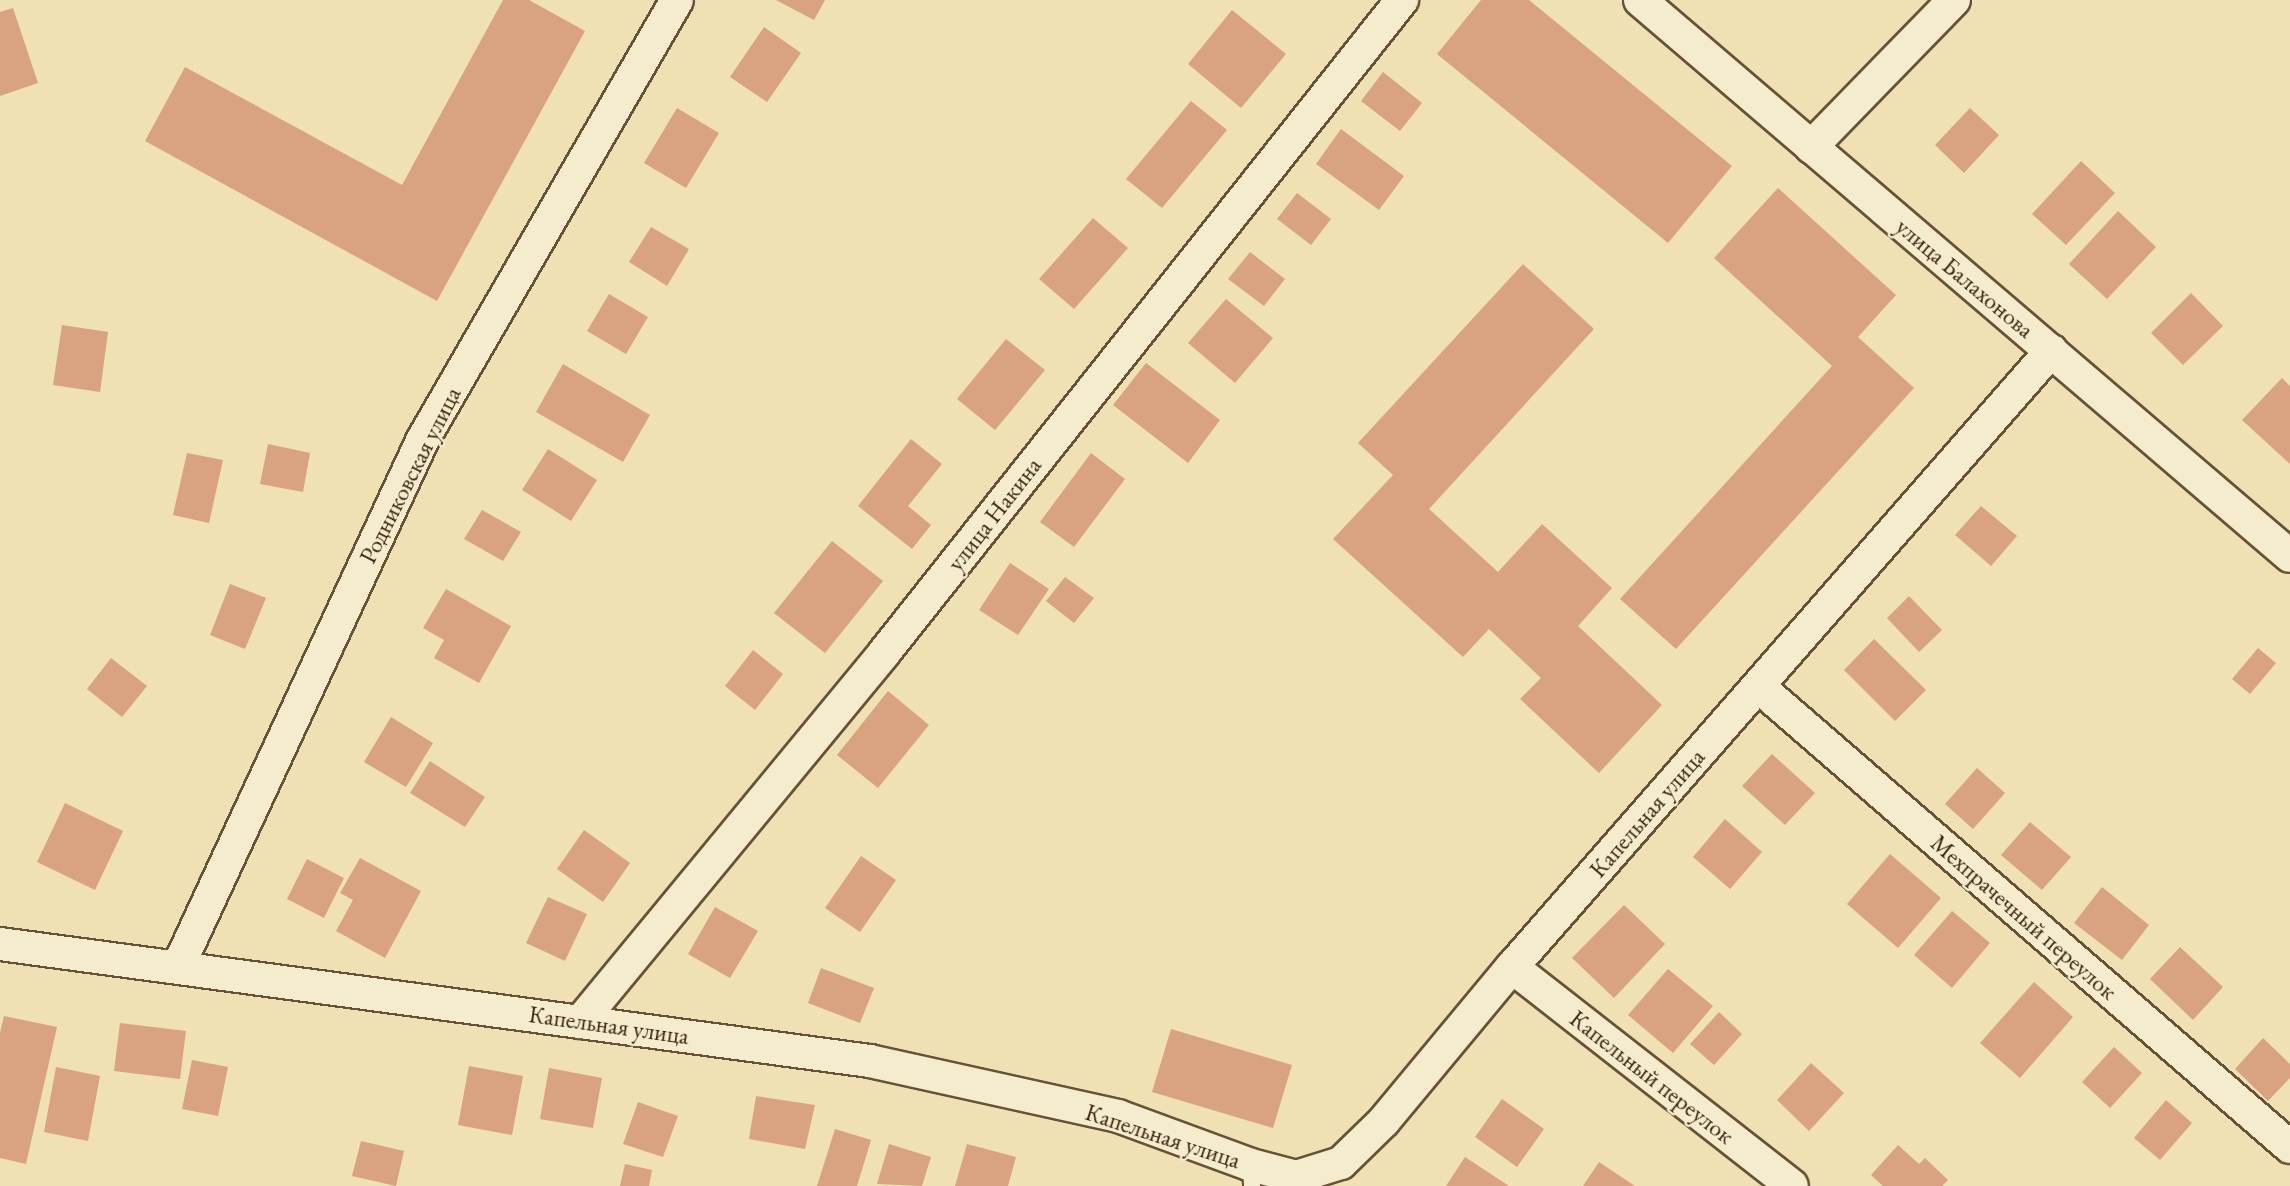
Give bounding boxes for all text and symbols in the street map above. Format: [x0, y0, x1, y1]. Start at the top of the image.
street label: улица Балахонова [1890, 212, 2040, 344]
street label: Родниковская улица [353, 382, 467, 568]
street label: улица Накина [941, 452, 1047, 576]
street label: Капельная улица [1583, 743, 1711, 883]
street label: Мехпрачечный переулок [1925, 828, 2123, 1006]
street label: Капельная улица [527, 1000, 691, 1050]
street label: Капельный переулок [1564, 1004, 1740, 1150]
street label: Капельная улица [1082, 1097, 1244, 1175]

